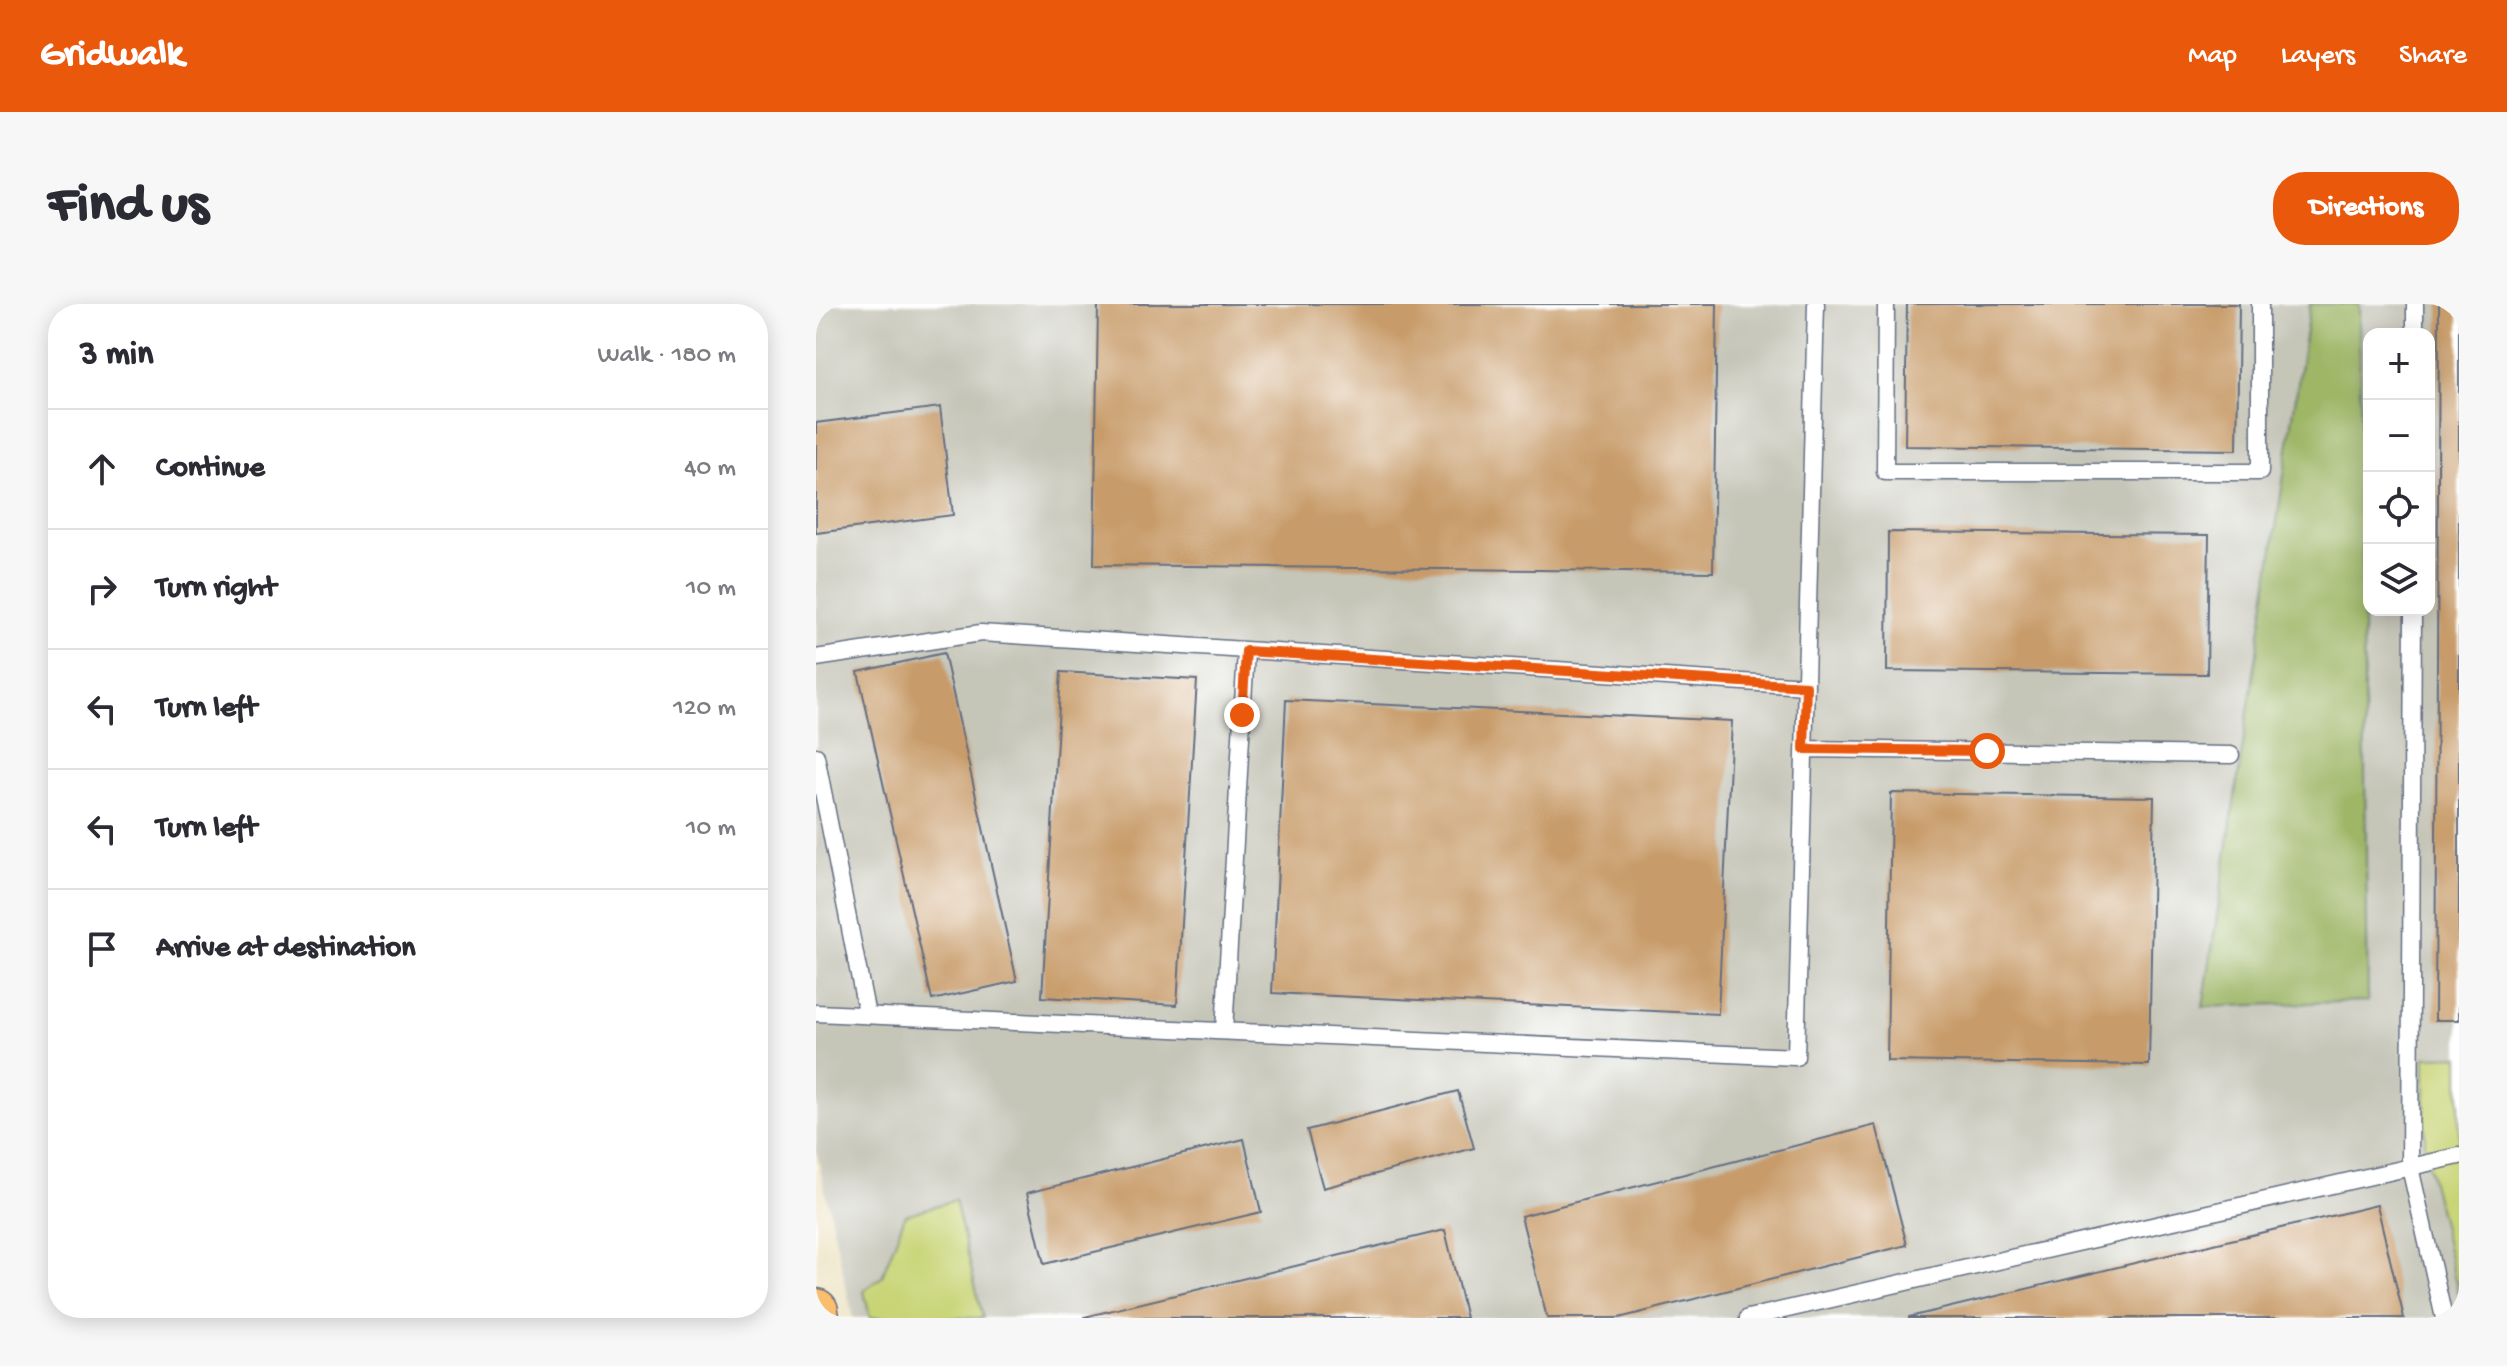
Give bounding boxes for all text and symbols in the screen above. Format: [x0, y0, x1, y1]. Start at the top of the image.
text: Gridwalk [40, 34, 184, 78]
text: Map [2188, 40, 2237, 73]
text: Layers [2281, 40, 2355, 73]
text: Share [2399, 40, 2467, 73]
button: Directions [2273, 172, 2459, 245]
text: Find us [48, 175, 208, 241]
map controls [2363, 328, 2435, 616]
button: + [2363, 328, 2435, 400]
text: 3 min [80, 336, 153, 376]
text: Walk · 180 m [598, 341, 736, 372]
button: − [2363, 400, 2435, 472]
icon: ahead [80, 447, 124, 491]
text: Continue [156, 452, 265, 487]
text: 40 m [684, 454, 736, 485]
button: locate [2363, 472, 2435, 544]
button: layers [2363, 544, 2435, 616]
icon: right [80, 567, 124, 611]
text: Turn right [156, 572, 276, 607]
text: 10 m [686, 574, 736, 605]
icon: left [80, 687, 124, 731]
text: Turn left [156, 692, 257, 727]
text: 120 m [673, 694, 736, 725]
route end [1224, 697, 1260, 733]
route start [1969, 733, 2005, 769]
icon: left [80, 807, 124, 851]
text: Turn left [156, 812, 257, 847]
text: 10 m [686, 814, 736, 845]
icon: arrive [80, 927, 124, 971]
text: Arrive at destination [156, 932, 416, 967]

